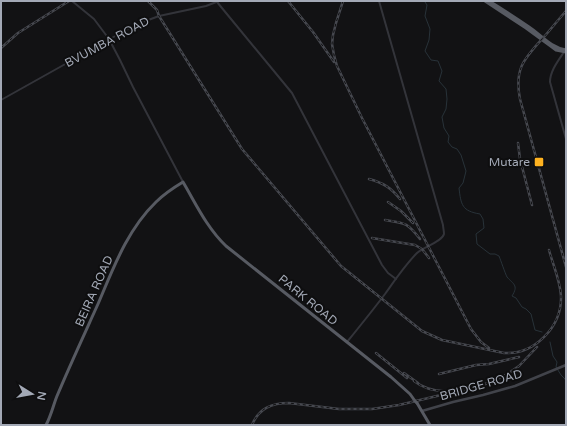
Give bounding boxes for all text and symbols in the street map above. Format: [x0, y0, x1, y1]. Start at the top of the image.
street label: BVUMBA ROAD [62, 14, 152, 70]
place label: Mutare [489, 155, 530, 169]
marker: Mutare [533, 156, 545, 168]
street label: BEIRA ROAD [72, 253, 116, 329]
street label: PARK ROAD [276, 272, 340, 328]
street label: BRIDGE ROAD [438, 367, 524, 403]
north arrow [12, 374, 52, 414]
text: N [34, 390, 49, 401]

